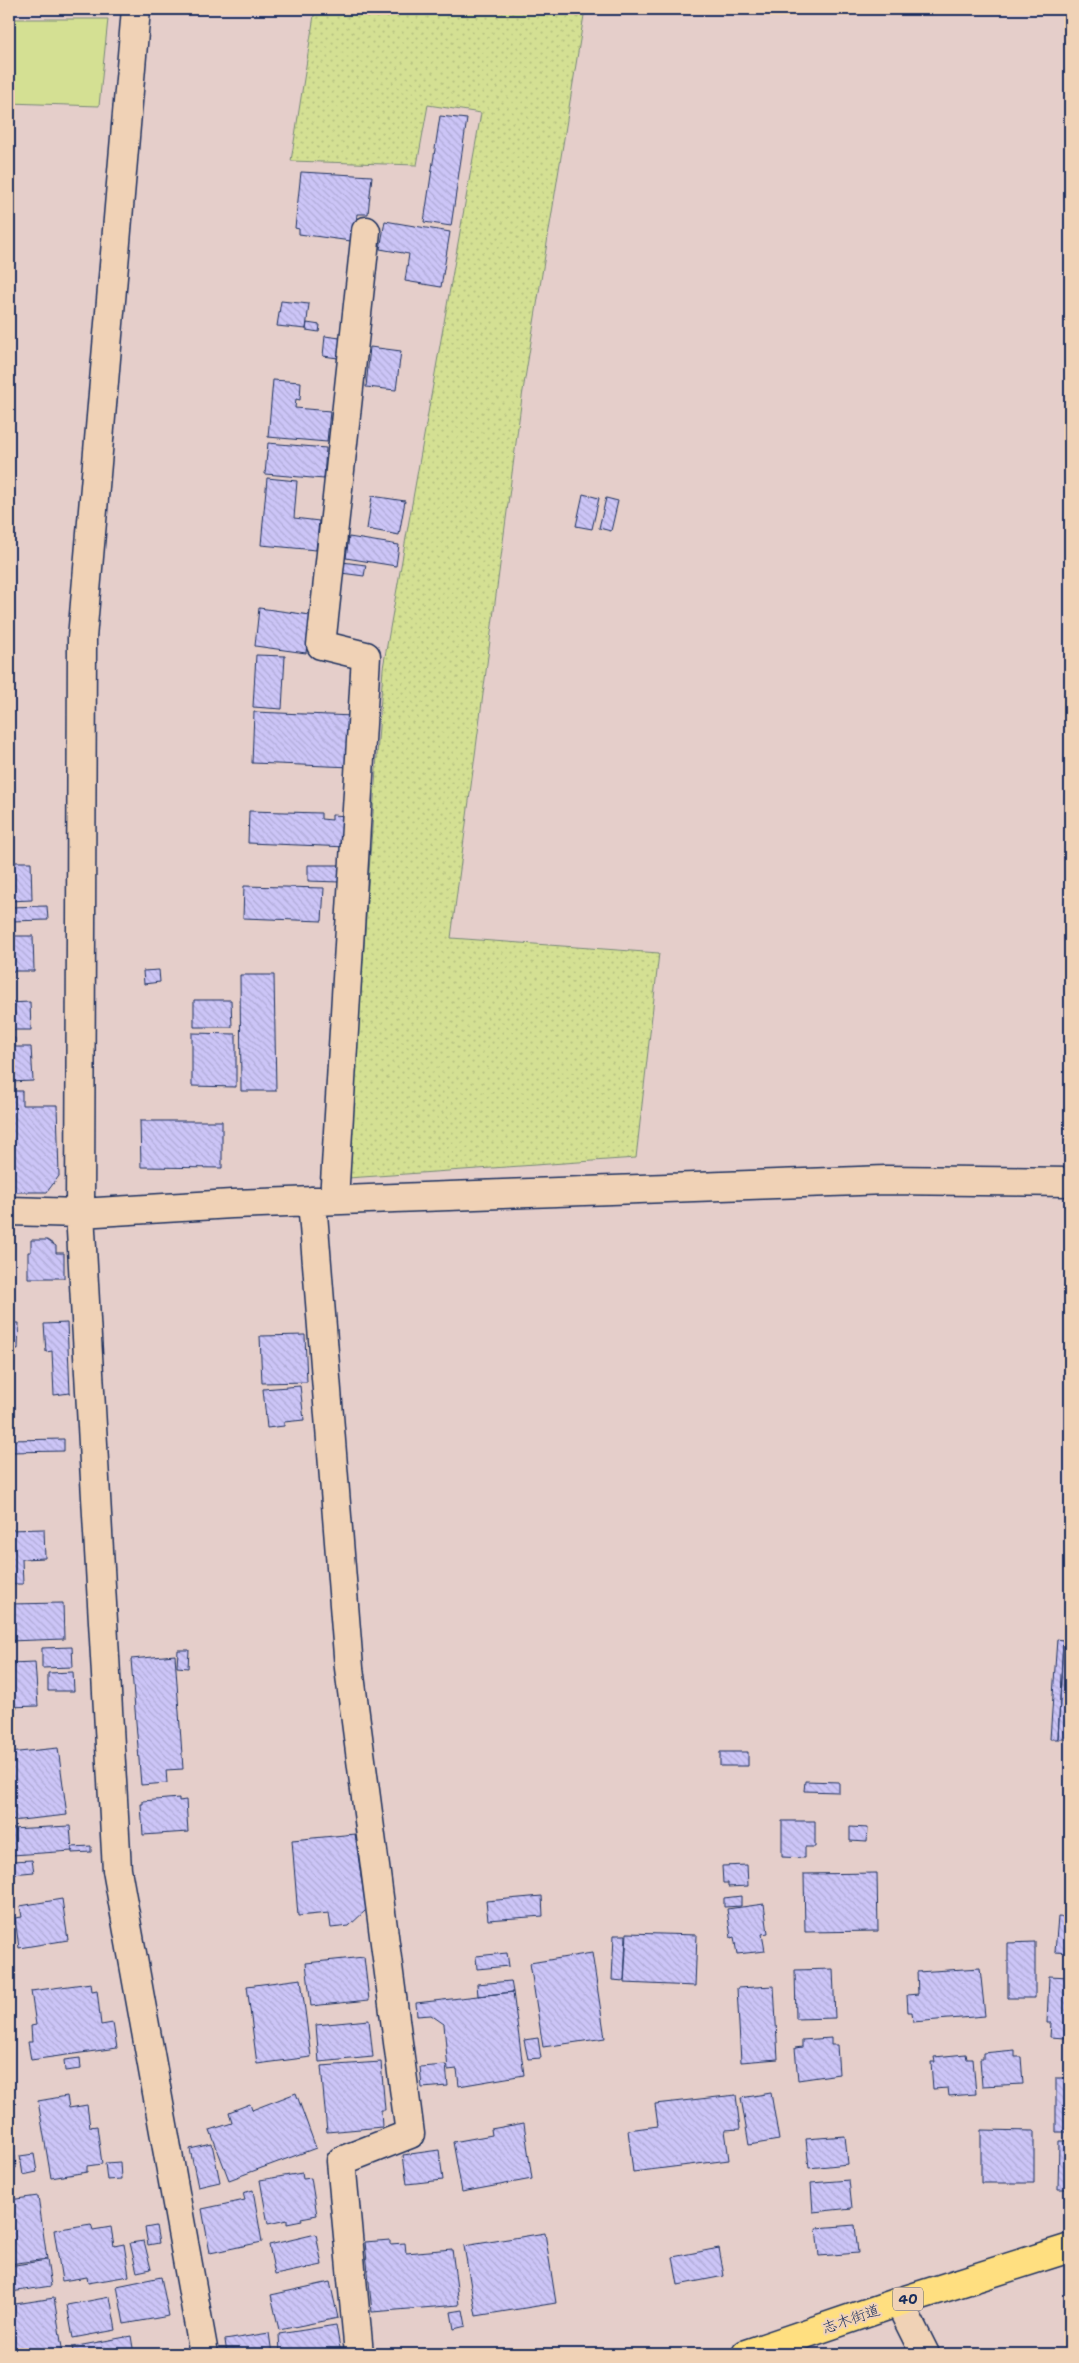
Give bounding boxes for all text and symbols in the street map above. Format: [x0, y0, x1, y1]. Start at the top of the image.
road number: 40 [893, 2288, 923, 2310]
street label: 志木街道 [819, 2300, 883, 2338]

